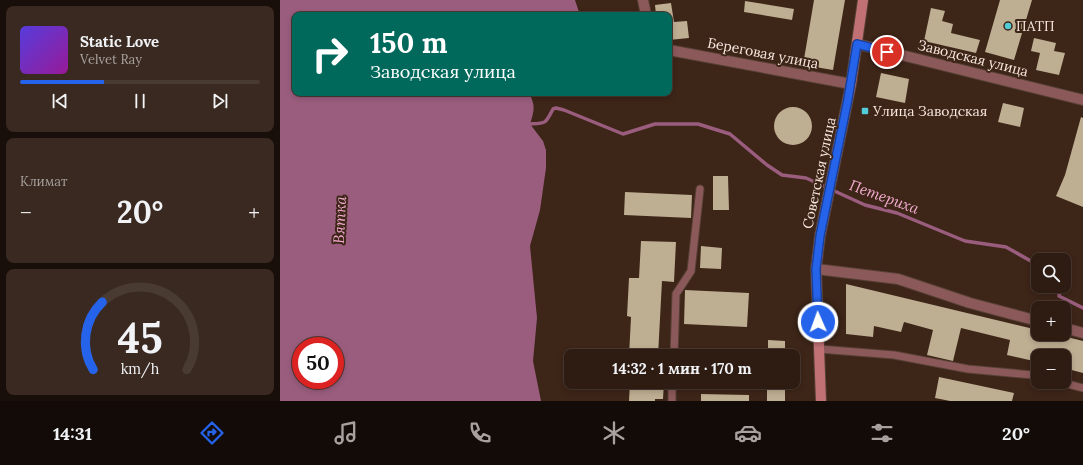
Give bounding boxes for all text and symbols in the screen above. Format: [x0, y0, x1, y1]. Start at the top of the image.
place label: ПАТП [1016, 17, 1055, 35]
marker: ПАТП [1003, 21, 1013, 31]
text: 150 m [370, 25, 447, 61]
icon: right [304, 28, 356, 80]
text: Static Love [80, 32, 159, 51]
street label: Береговая улица [706, 33, 820, 73]
pin [870, 35, 904, 69]
street label: Заводская улица [916, 36, 1030, 80]
icon: arrive [876, 41, 898, 63]
text: Velvet Ray [80, 51, 142, 68]
text: Заводская улица [370, 60, 516, 83]
icon: previous [49, 90, 71, 112]
icon: pause [129, 90, 151, 112]
icon: next [209, 90, 231, 112]
place label: Улица Заводская [872, 102, 987, 120]
marker: Улица Заводская [860, 106, 870, 116]
street label: Советская улица [798, 116, 840, 230]
text: Климат [20, 173, 67, 190]
water label: Петериха [847, 175, 922, 218]
text: 20° [117, 193, 163, 231]
water label: Вятка [329, 195, 350, 244]
text: − [20, 198, 32, 226]
text: + [248, 198, 260, 226]
map controls [1031, 253, 1071, 389]
button: search [1031, 253, 1071, 293]
position arrow [797, 301, 839, 343]
button: + [1031, 301, 1071, 341]
text: 45 [117, 311, 163, 364]
speed limit sign: 50 [292, 337, 344, 389]
button: − [1031, 349, 1071, 389]
text: 14:32 · 1 мин · 170 m [612, 359, 752, 378]
text: km/h [121, 360, 160, 379]
icon: directions [198, 419, 226, 447]
icon: music [332, 419, 360, 447]
icon: phone [466, 419, 494, 447]
icon: climate [600, 419, 628, 447]
icon: car [734, 419, 762, 447]
icon: filters [868, 419, 896, 447]
text: 14:31 [53, 422, 92, 445]
text: 20° [1002, 422, 1030, 445]

